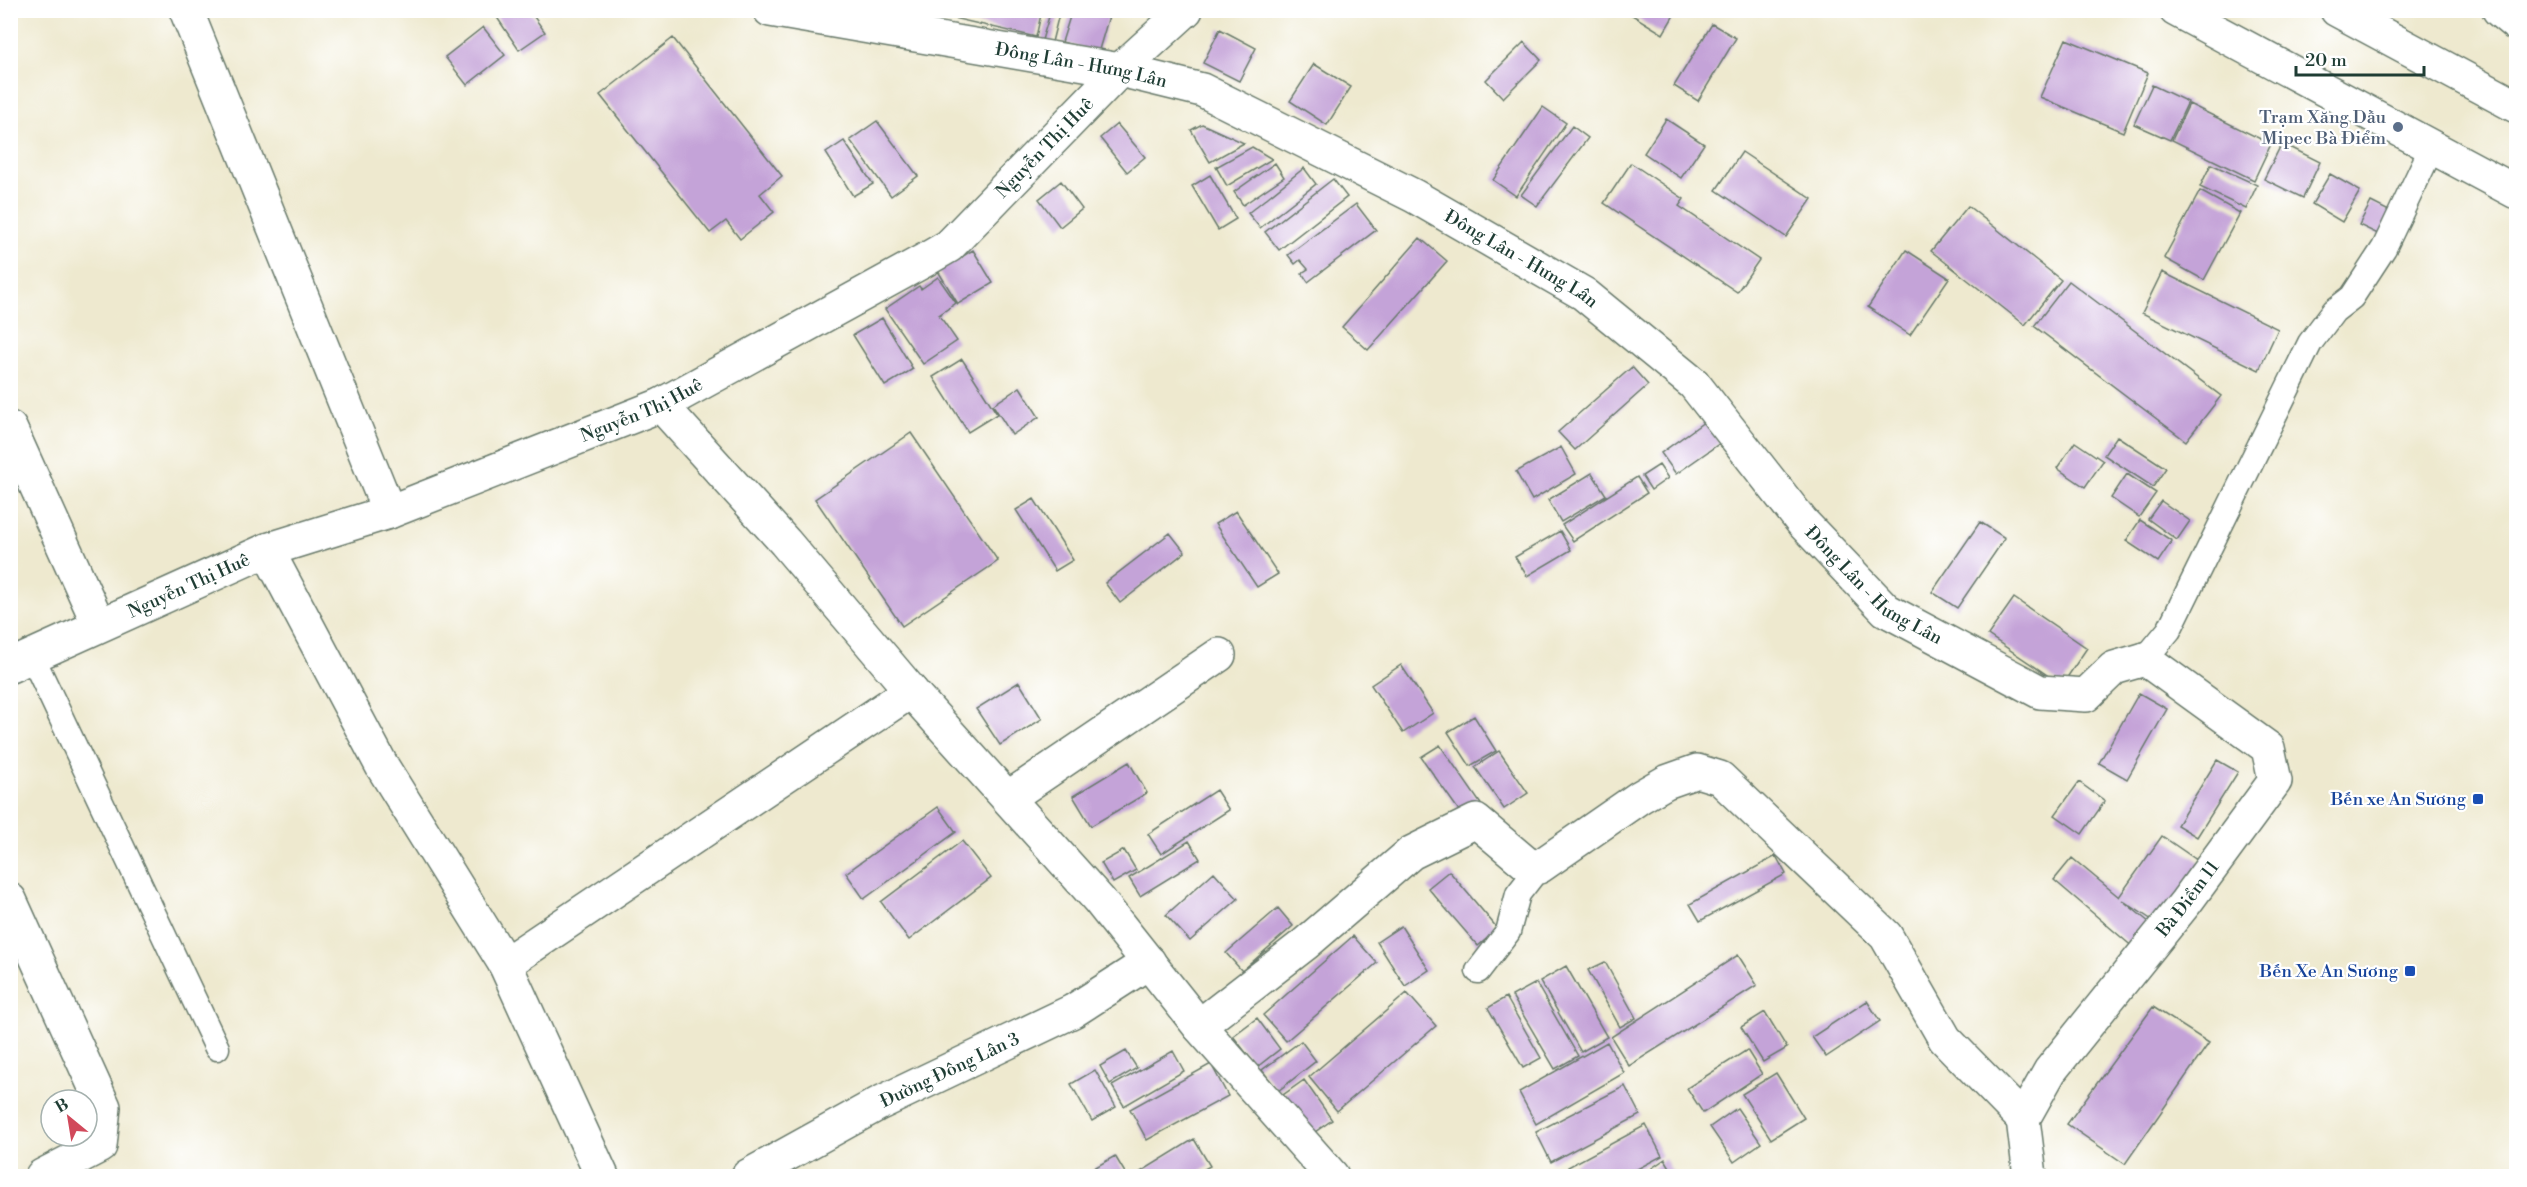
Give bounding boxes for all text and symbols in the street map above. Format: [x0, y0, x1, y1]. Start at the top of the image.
street label: Đông Lân - Hưng Lân [993, 38, 1170, 93]
scale bar [2296, 39, 2424, 77]
text: 20 m [2305, 49, 2347, 72]
street label: Nguyễn Thị Huê [991, 93, 1099, 203]
place label: Trạm Xăng Dầu Mipec Bà Điểm [2259, 106, 2387, 150]
marker: Trạm Xăng Dầu Mipec Bà Điểm [2391, 120, 2405, 134]
street label: Đông Lân - Hưng Lân [1440, 205, 1603, 313]
street label: Nguyễn Thị Huê [577, 373, 707, 448]
street label: Đông Lân - Hưng Lân [1800, 521, 1947, 650]
street label: Nguyễn Thị Huê [124, 548, 254, 623]
place label: Bến xe An Sương [2330, 788, 2467, 811]
marker: Bến xe An Sương [2471, 792, 2485, 806]
street label: Bà Điểm 11 [2151, 856, 2225, 943]
place label: Bến Xe An Sương [2259, 960, 2399, 983]
marker: Bến Xe An Sương [2403, 964, 2417, 978]
street label: Đường Đông Lân 3 [877, 1027, 1023, 1113]
north arrow [39, 1088, 99, 1148]
text: B [52, 1094, 72, 1118]

